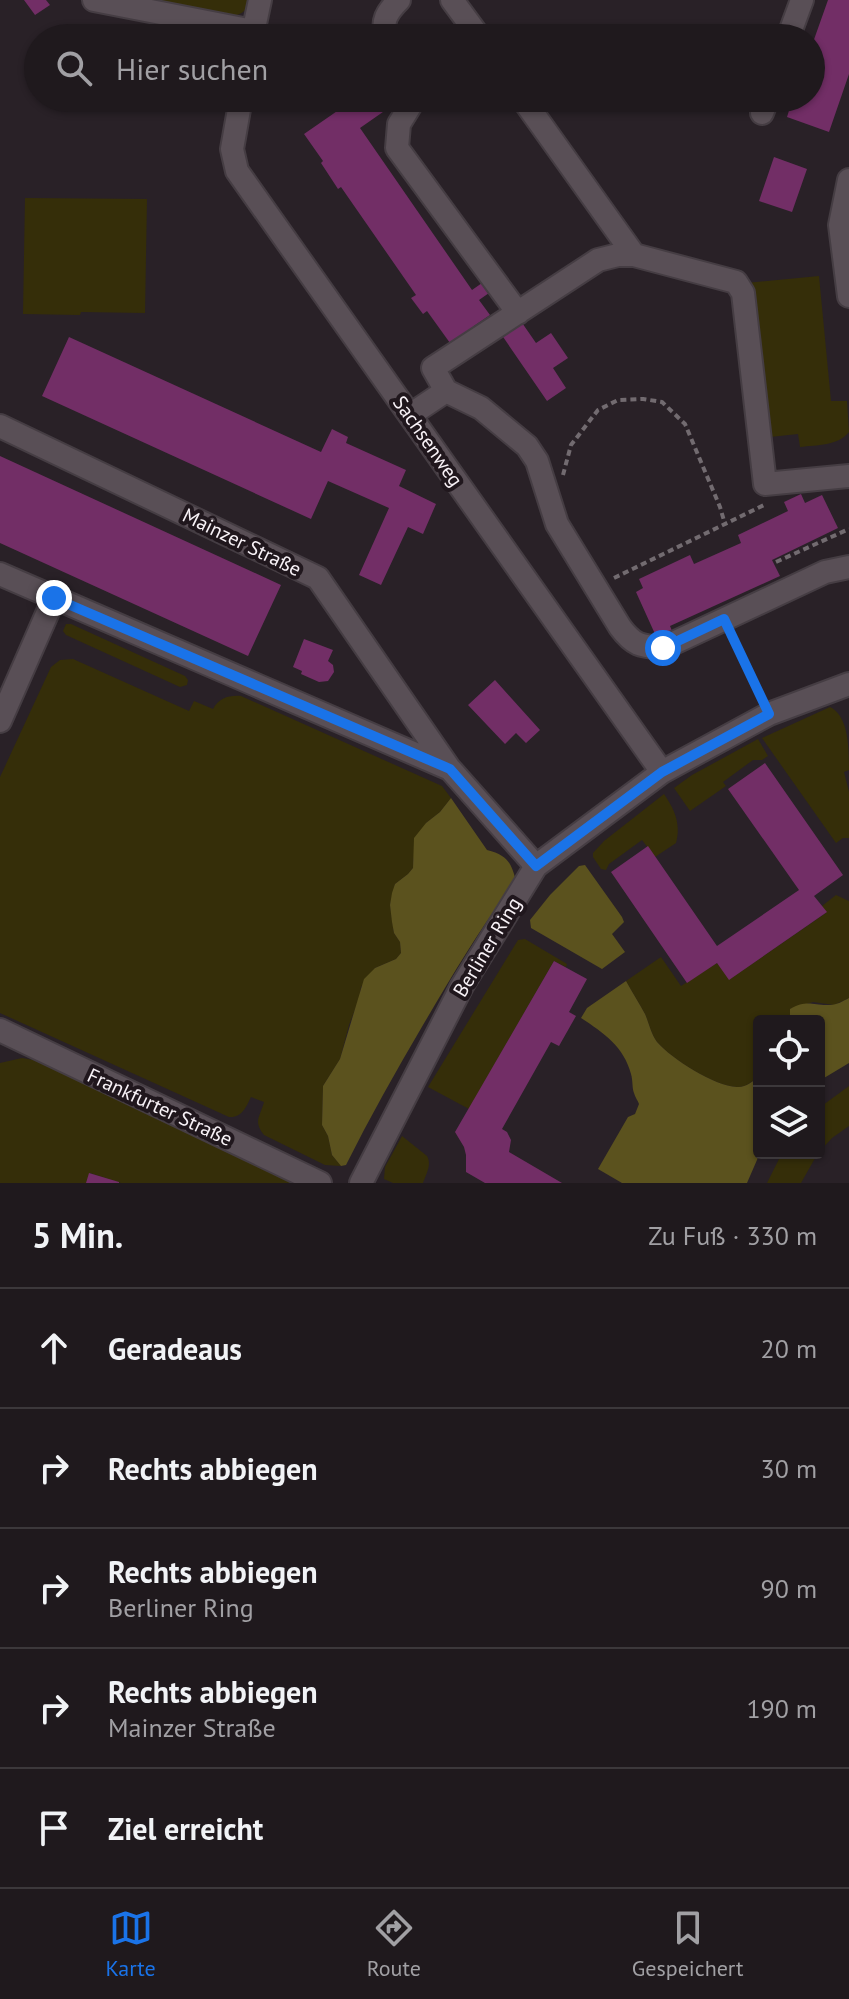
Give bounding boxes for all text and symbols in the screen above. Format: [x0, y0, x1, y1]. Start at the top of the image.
search box [24, 24, 825, 112]
icon: search [52, 46, 96, 90]
text: Hier suchen [116, 49, 268, 88]
street label: Sachsenweg [387, 390, 469, 492]
street label: Mainzer Straße [178, 502, 306, 582]
route end [36, 580, 72, 616]
route start [645, 630, 681, 666]
street label: Berliner Ring [447, 892, 527, 1002]
map controls [753, 1015, 825, 1159]
button: locate [753, 1015, 825, 1087]
street label: Frankfurter Straße [83, 1062, 237, 1152]
button: layers [753, 1087, 825, 1159]
text: 5 Min. [32, 1213, 123, 1257]
text: Zu Fuß · 330 m [648, 1219, 817, 1252]
icon: ahead [32, 1326, 76, 1370]
text: Geradeaus [108, 1329, 242, 1368]
text: 20 m [761, 1332, 817, 1365]
icon: right [32, 1446, 76, 1490]
text: Rechts abbiegen [108, 1449, 318, 1488]
text: 30 m [761, 1452, 817, 1485]
text: Rechts abbiegen [108, 1552, 318, 1591]
icon: right [32, 1566, 76, 1610]
text: 90 m [761, 1572, 817, 1605]
text: Berliner Ring [108, 1591, 254, 1624]
text: Rechts abbiegen [108, 1672, 318, 1711]
icon: right [32, 1686, 76, 1730]
text: 190 m [746, 1692, 817, 1725]
text: Mainzer Straße [108, 1711, 276, 1744]
icon: arrive [32, 1806, 76, 1850]
text: Ziel erreicht [108, 1809, 263, 1848]
tab: Karte [106, 1906, 156, 1982]
tab: Route [367, 1906, 421, 1982]
tab: Gespeichert [632, 1906, 743, 1982]

